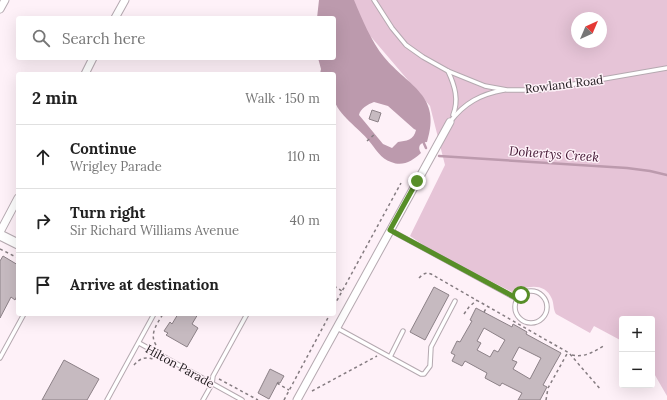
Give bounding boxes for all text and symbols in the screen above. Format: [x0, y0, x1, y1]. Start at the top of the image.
north arrow [571, 12, 607, 48]
search box [16, 16, 336, 60]
icon: search [30, 27, 52, 49]
text: Search here [62, 29, 145, 48]
street label: Rowland Road [524, 72, 604, 96]
text: 2 min [32, 87, 78, 109]
text: Walk · 150 m [245, 90, 320, 107]
text: Continue [70, 139, 136, 158]
water label: Dohertys Creek [508, 142, 600, 166]
icon: ahead [32, 146, 54, 168]
text: 110 m [287, 148, 320, 165]
text: Wrigley Parade [70, 158, 162, 175]
route end [408, 172, 426, 190]
text: Turn right [70, 203, 146, 222]
icon: right [32, 210, 54, 232]
text: 40 m [290, 212, 320, 229]
text: Sir Richard Williams Avenue [70, 222, 239, 239]
icon: arrive [32, 274, 54, 296]
text: Arrive at destination [70, 275, 219, 294]
route start [512, 286, 530, 304]
map controls [619, 316, 655, 388]
button: + [619, 316, 655, 352]
street label: Hilton Parade [143, 341, 217, 391]
button: − [619, 352, 655, 388]

